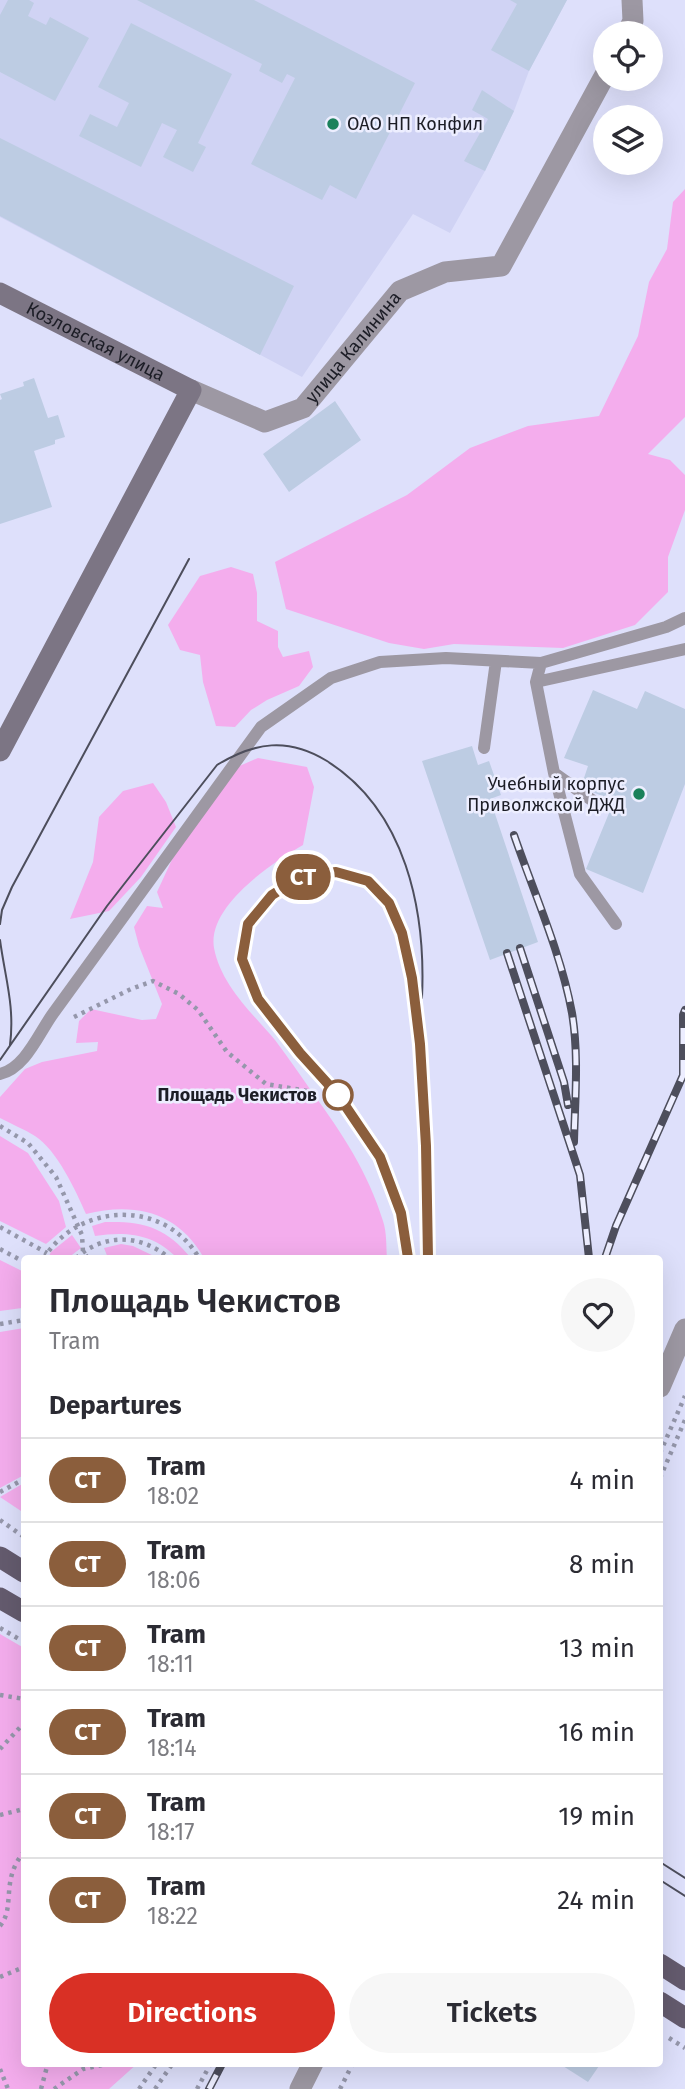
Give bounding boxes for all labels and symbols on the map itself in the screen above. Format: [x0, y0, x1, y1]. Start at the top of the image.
place label: ОАО НП Конфил [347, 113, 483, 135]
marker: ОАО НП Конфил [325, 116, 341, 132]
street label: улица Калинина [301, 287, 406, 408]
street label: Козловская улица [22, 297, 168, 386]
place label: Учебный корпус Приволжской ДЖД [467, 773, 625, 816]
marker: Учебный корпус Приволжской ДЖД [631, 786, 647, 802]
line badge: СТ [272, 854, 334, 900]
marker: Площадь Чекистов [323, 1080, 353, 1110]
place label: Площадь Чекистов [158, 1084, 317, 1106]

